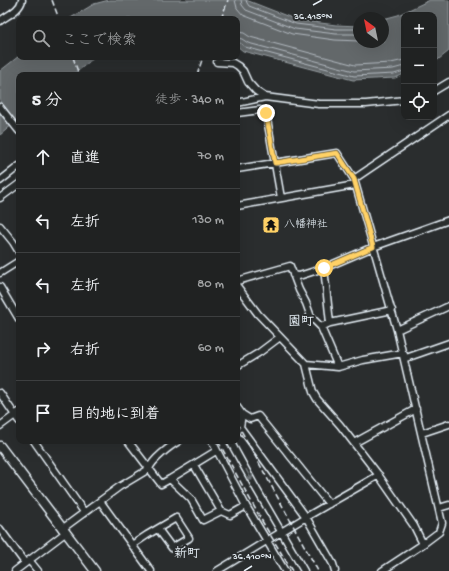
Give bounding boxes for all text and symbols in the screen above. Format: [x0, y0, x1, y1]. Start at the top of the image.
text: 36.415°N [293, 11, 333, 23]
north arrow [353, 12, 389, 48]
map controls [401, 12, 437, 120]
button: + [401, 12, 437, 48]
search box [16, 16, 240, 60]
icon: search [30, 27, 52, 49]
text: ここで検索 [62, 32, 137, 50]
button: − [401, 48, 437, 84]
button: locate [401, 84, 437, 120]
text: 5 分 [32, 92, 62, 112]
text: 徒歩 · 340 m [155, 93, 224, 108]
route end [257, 104, 275, 122]
icon: ahead [32, 146, 54, 168]
text: 70 m [198, 149, 224, 164]
text: 直進 [70, 150, 100, 168]
icon: left [32, 210, 54, 232]
text: 130 m [192, 213, 224, 228]
text: 左折 [70, 214, 100, 232]
temple icon: 八幡神社 [261, 215, 281, 235]
place label: 八幡神社 [284, 218, 328, 231]
route start [315, 259, 333, 277]
icon: left [32, 274, 54, 296]
text: 80 m [197, 277, 224, 292]
text: 左折 [70, 278, 100, 296]
district label: 園町 [288, 314, 314, 330]
icon: right [32, 338, 54, 360]
text: 60 m [198, 341, 224, 356]
text: 右折 [70, 342, 100, 360]
icon: arrive [32, 402, 54, 424]
text: 目的地に到着 [70, 406, 160, 424]
one-way arrow [245, 469, 253, 481]
district label: 新町 [174, 546, 200, 562]
text: 36.410°N [232, 551, 272, 563]

